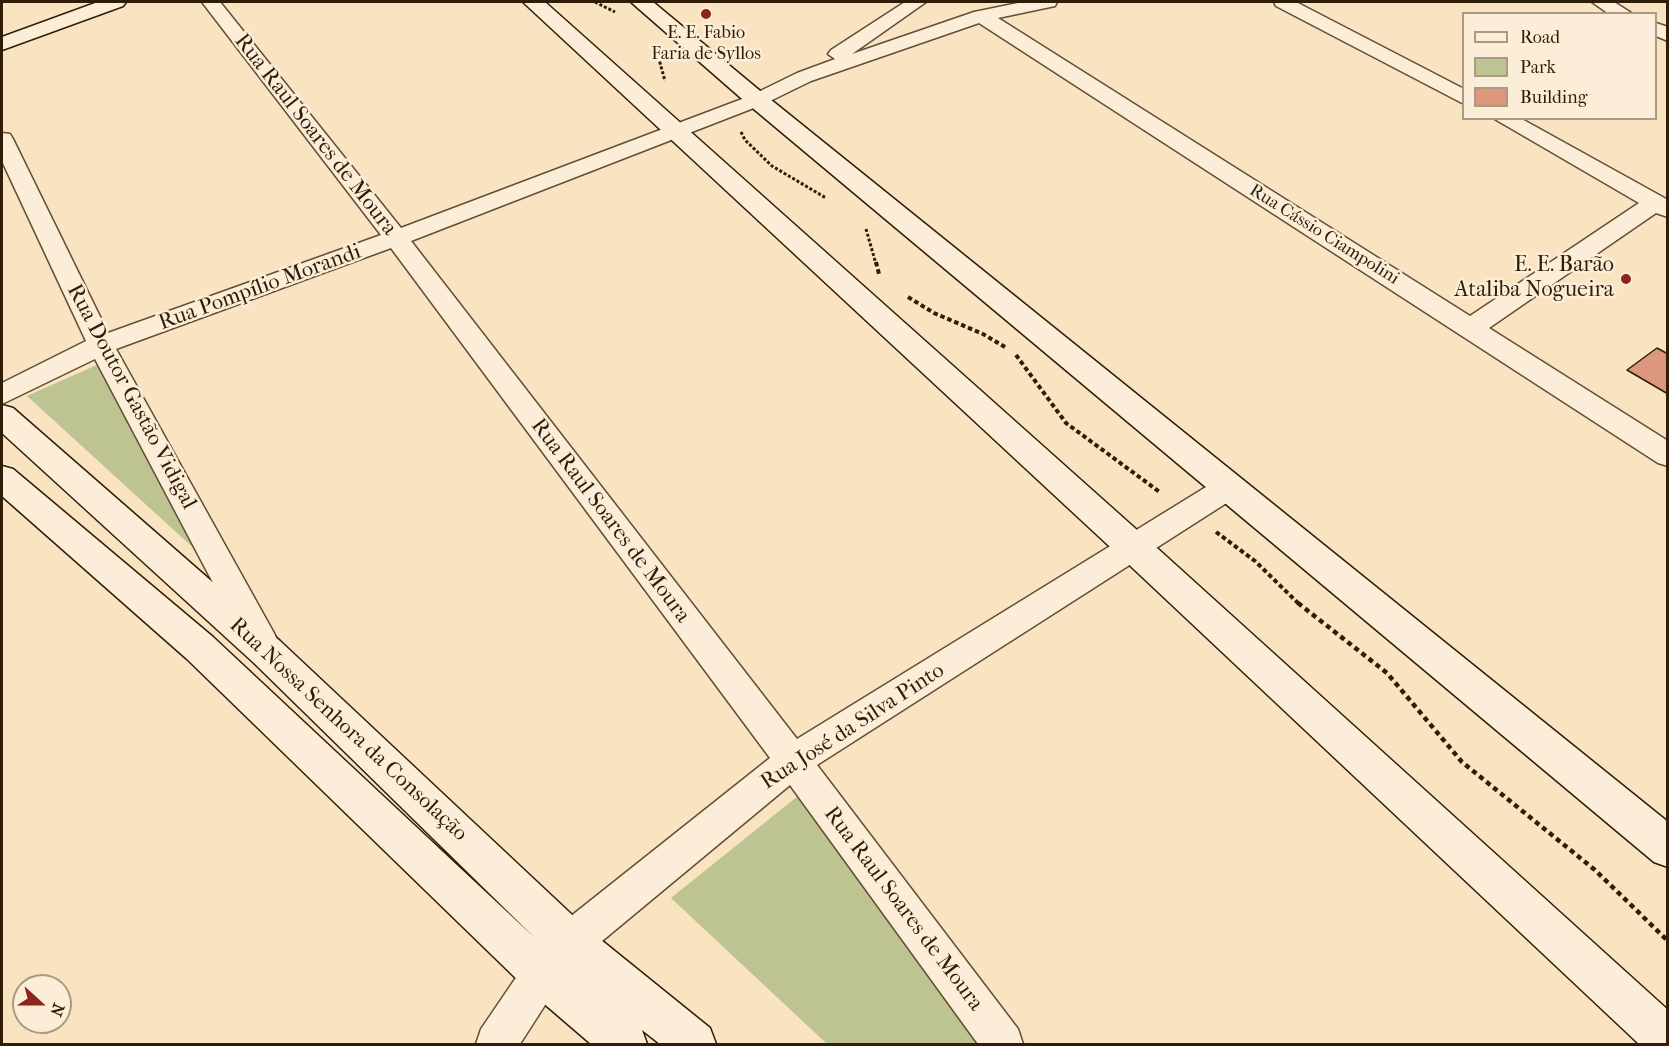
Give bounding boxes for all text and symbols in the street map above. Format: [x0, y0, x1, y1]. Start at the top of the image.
marker: E. E. Fabio Faria de Syllos [699, 7, 713, 21]
legend [1462, 12, 1657, 120]
place label: E. E. Fabio Faria de Syllos [651, 23, 761, 66]
text: Road [1520, 27, 1560, 48]
street label: Rua Raul Soares de Moura [228, 29, 402, 241]
text: Park [1520, 57, 1556, 78]
text: Building [1520, 87, 1587, 108]
street label: Rua Cássio Ciampolini [1245, 180, 1403, 290]
street label: Rua Pompílio Morandi [155, 239, 365, 337]
place label: E. E. Barão Ataliba Nogueira [1454, 253, 1614, 304]
marker: E. E. Barão Ataliba Nogueira [1619, 272, 1633, 286]
street label: Rua Doutor Gastão Vidigal [60, 280, 202, 514]
street label: Rua Raul Soares de Moura [525, 414, 695, 628]
street label: Rua Nossa Senhora da Consolação [223, 613, 473, 847]
street label: Rua José da Silva Pinto [756, 658, 950, 796]
street label: Rua Raul Soares de Moura [818, 802, 988, 1016]
north arrow [12, 974, 72, 1034]
text: N [46, 1001, 68, 1019]

